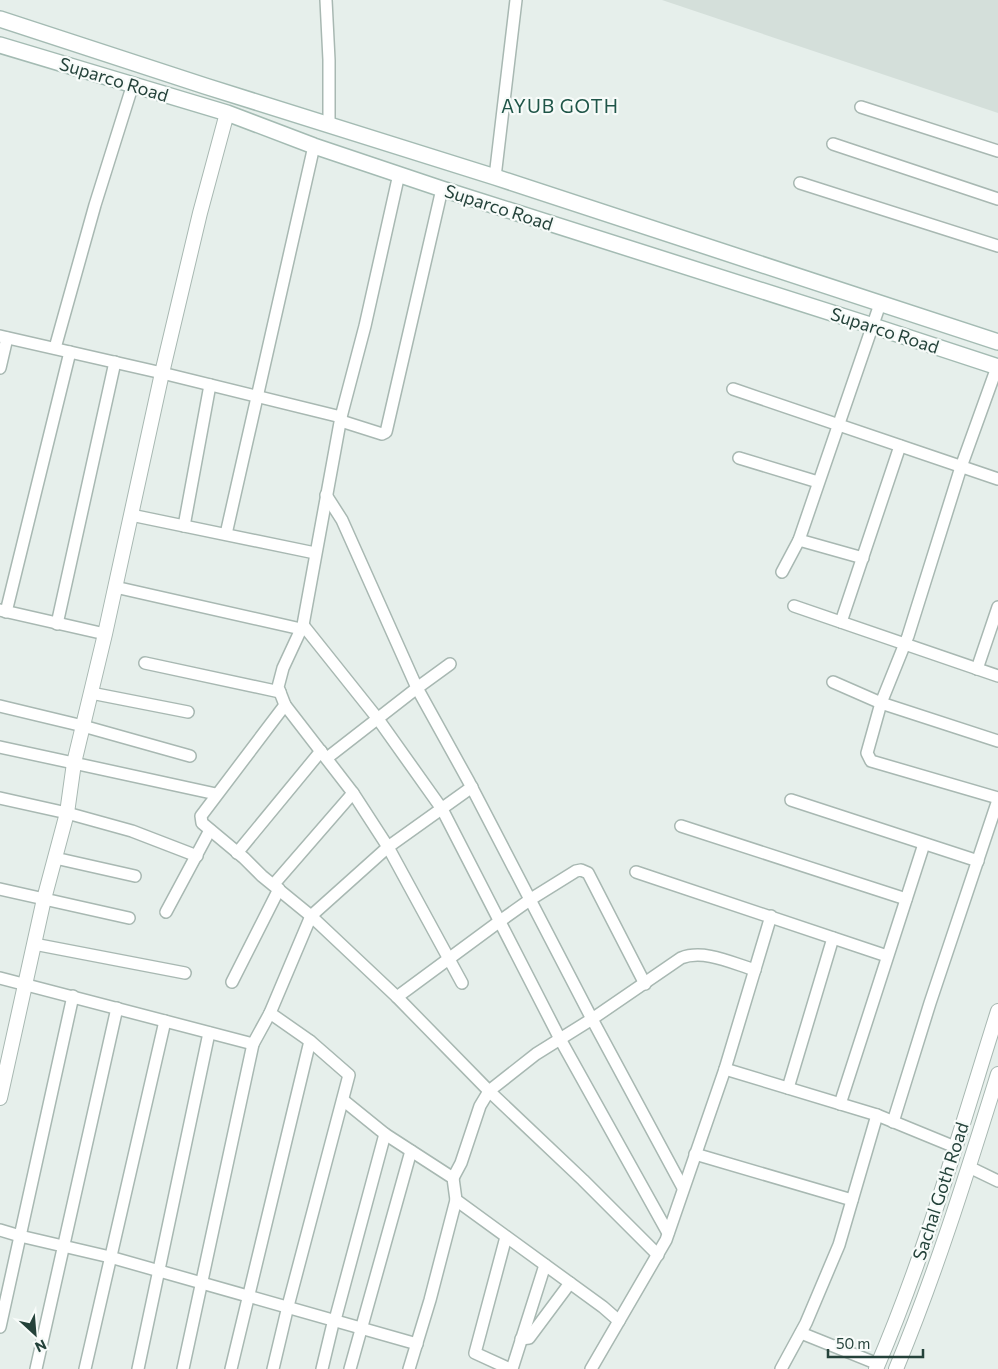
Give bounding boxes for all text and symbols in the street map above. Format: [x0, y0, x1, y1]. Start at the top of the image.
street label: Suparco Road [57, 52, 171, 106]
district label: AYUB GOTH [501, 94, 619, 117]
street label: Suparco Road [442, 179, 556, 235]
street label: Suparco Road [828, 302, 942, 358]
street label: Sachal Goth Road [907, 1119, 973, 1263]
north arrow [10, 1309, 60, 1359]
scale bar [828, 1326, 923, 1358]
text: 50 m [836, 1334, 870, 1352]
text: N [32, 1336, 49, 1356]

